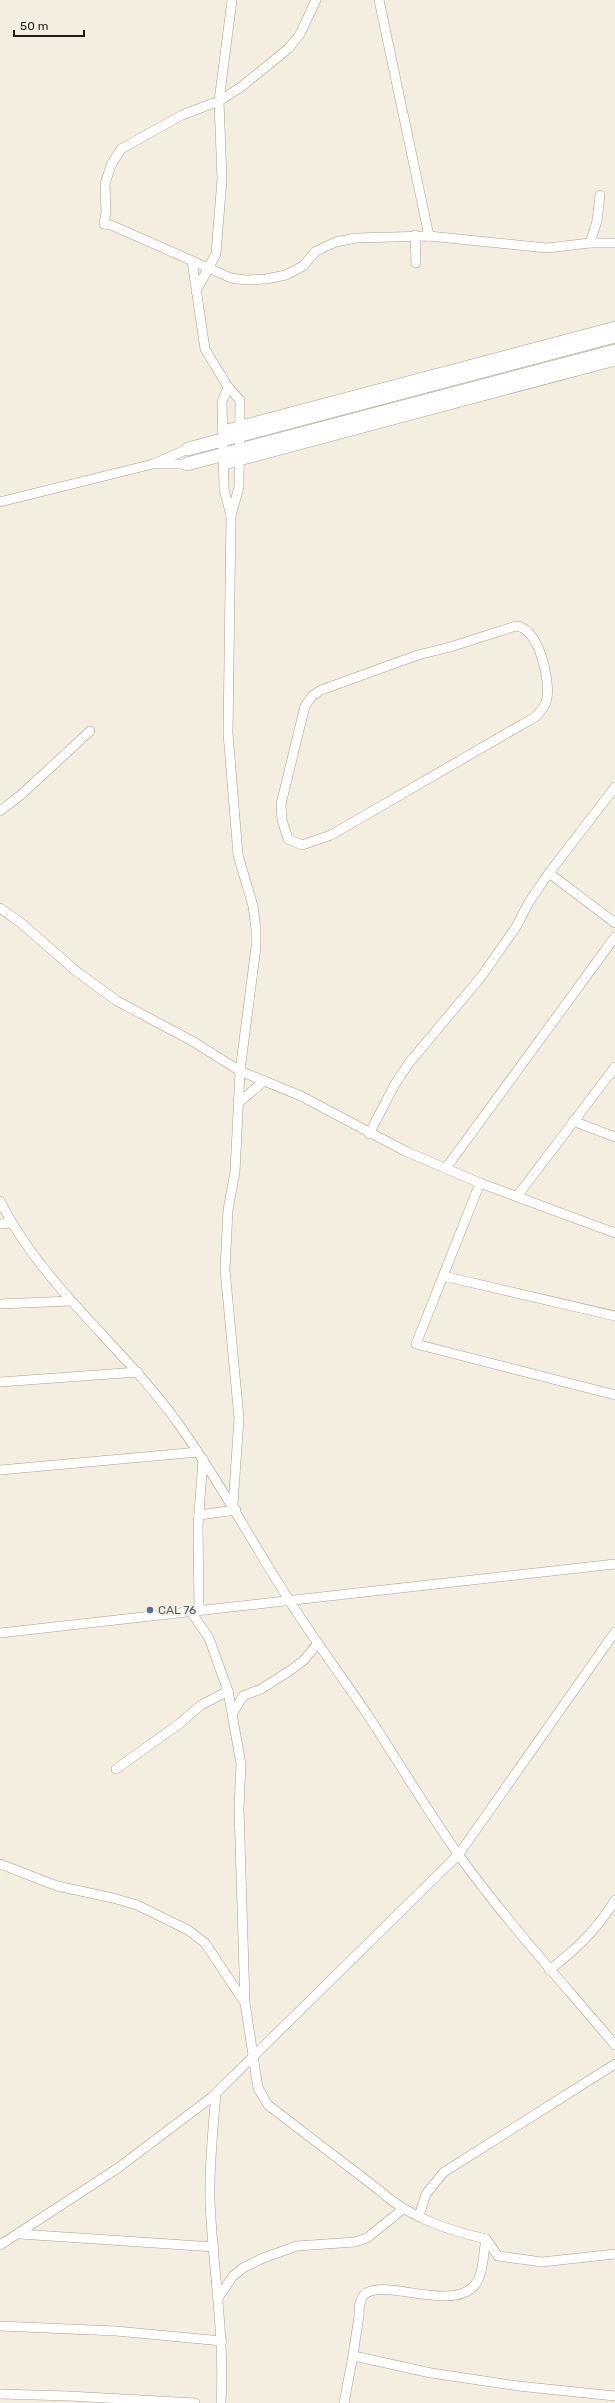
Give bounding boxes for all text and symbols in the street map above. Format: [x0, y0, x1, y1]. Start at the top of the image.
scale bar [14, 12, 84, 38]
text: 50 m [20, 19, 48, 33]
place label: CAL 76 [158, 1603, 196, 1617]
marker: CAL 76 [145, 1605, 155, 1615]

